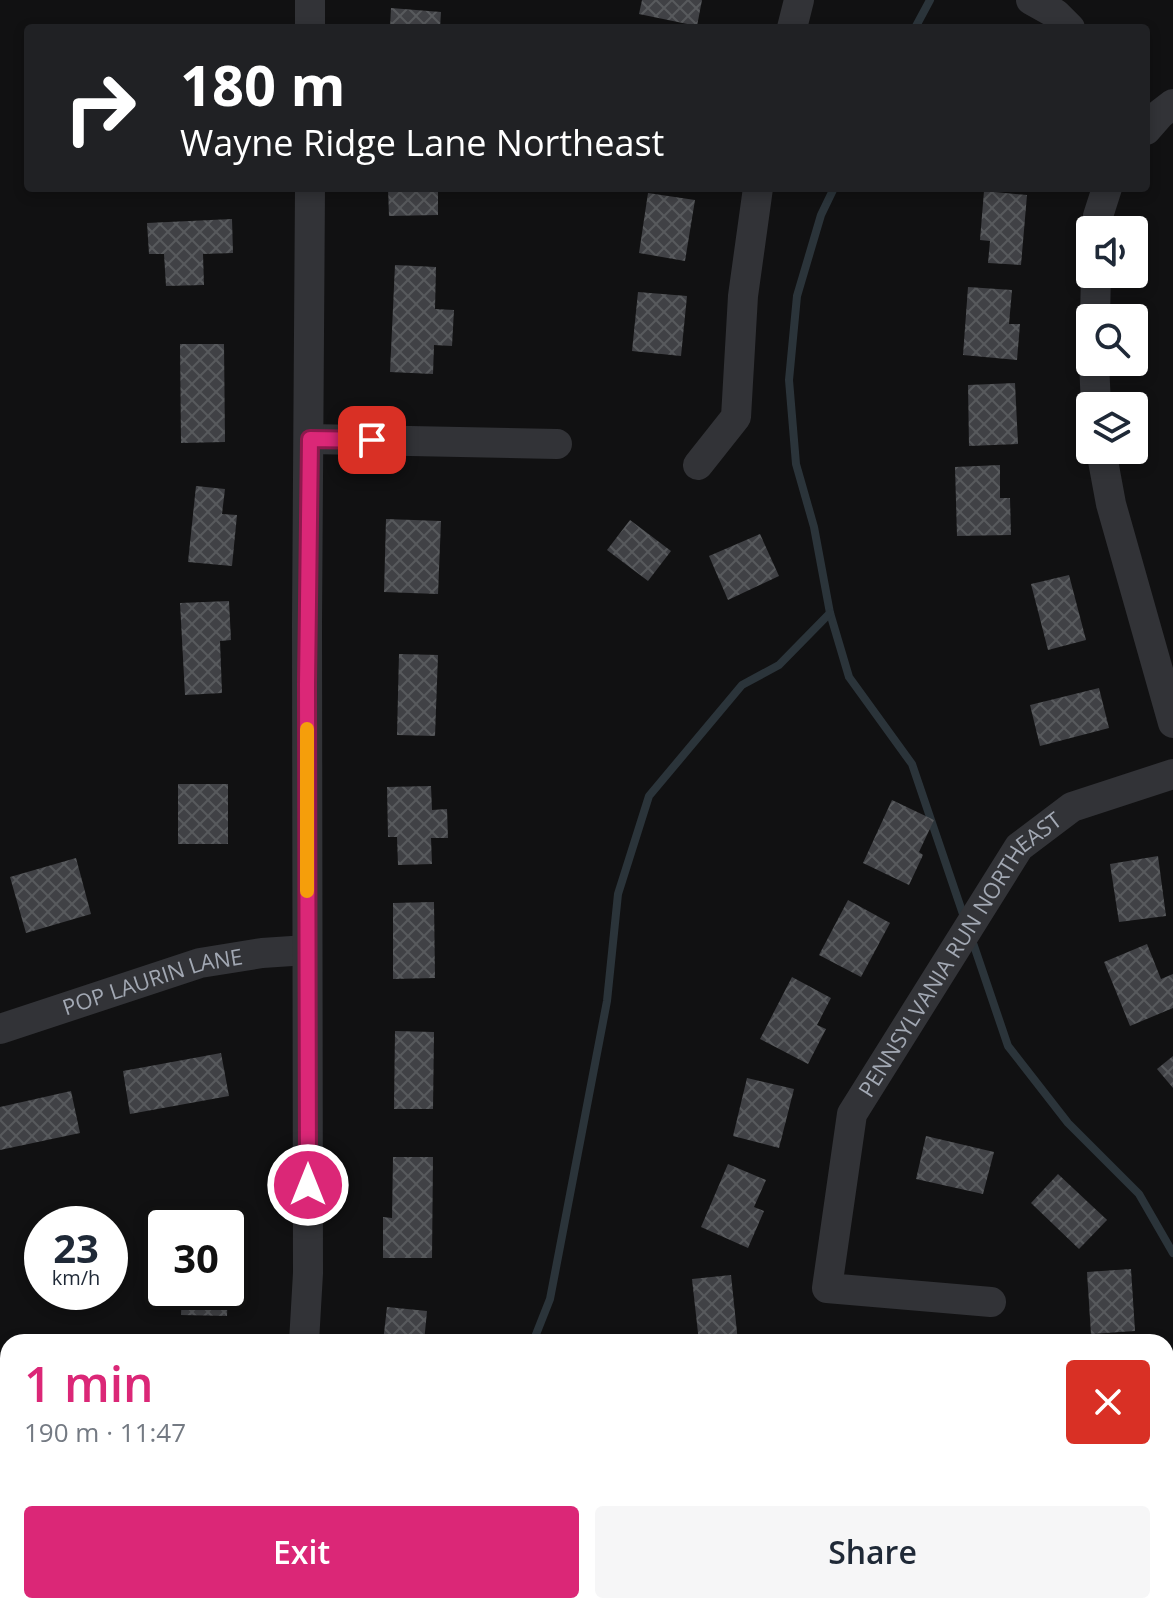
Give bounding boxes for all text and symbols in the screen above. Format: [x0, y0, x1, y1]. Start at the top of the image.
text: 180 m [180, 46, 346, 122]
icon: right [48, 56, 152, 160]
text: Wayne Ridge Lane Northeast [180, 118, 664, 167]
map controls [1076, 216, 1148, 464]
button: sound [1076, 216, 1148, 288]
button: search [1076, 304, 1148, 376]
button: layers [1076, 392, 1148, 464]
pin [338, 406, 406, 474]
icon: arrive [350, 418, 394, 462]
street label: PENNSYLVANIA RUN NORTHEAST [850, 804, 1067, 1102]
street label: POP LAURIN LANE [58, 940, 245, 1021]
position arrow [266, 1143, 350, 1227]
speed limit sign: 30 [144, 1206, 248, 1310]
text: 23 [53, 1220, 99, 1275]
text: km/h [52, 1264, 100, 1291]
text: 1 min [24, 1351, 154, 1416]
button: close [1066, 1360, 1150, 1444]
text: 190 m · 11:47 [24, 1414, 186, 1450]
button: Exit [24, 1506, 579, 1598]
button: Share [595, 1506, 1150, 1598]

